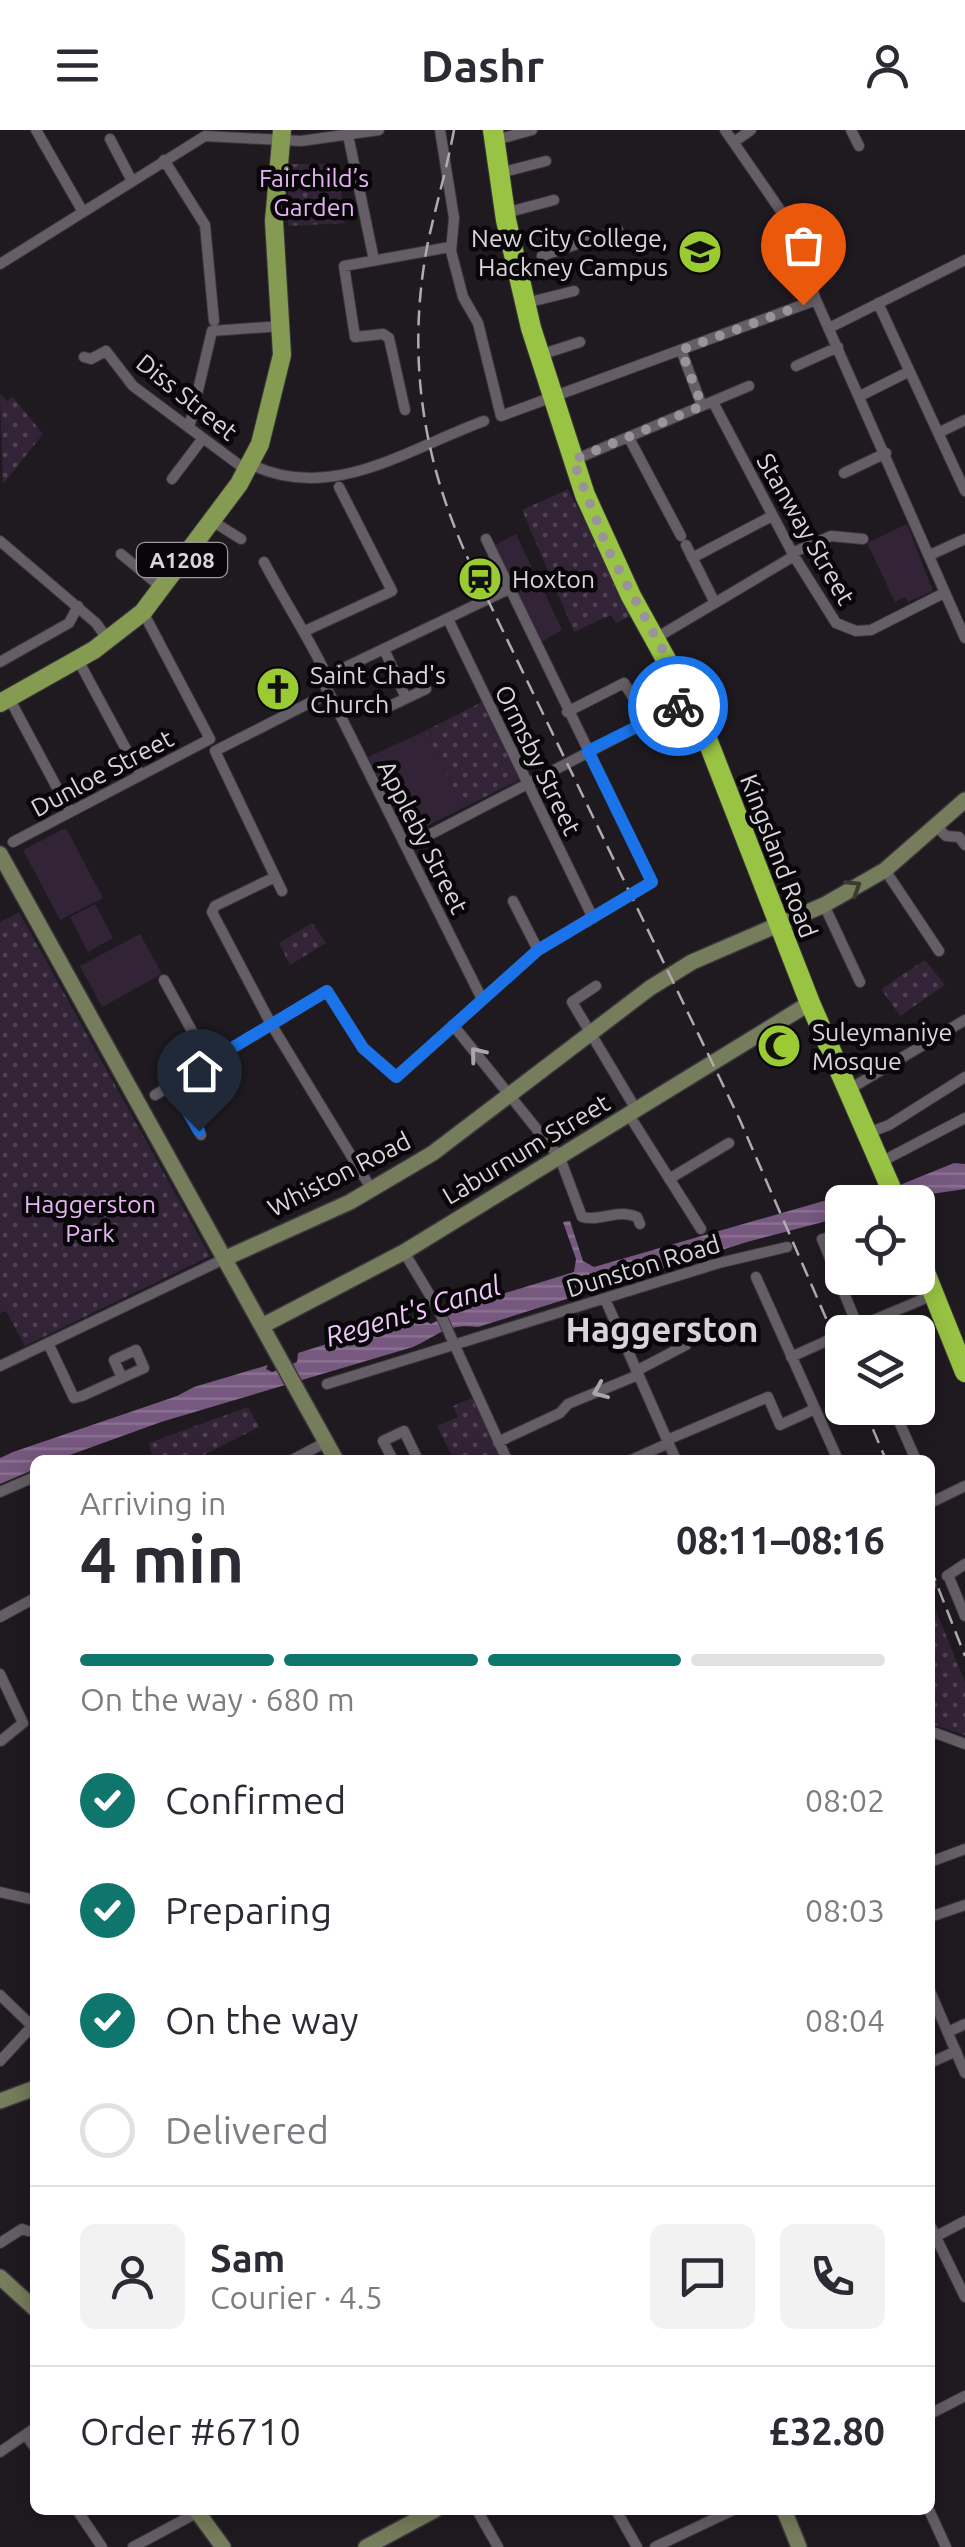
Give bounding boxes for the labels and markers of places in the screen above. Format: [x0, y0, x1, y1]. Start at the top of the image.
pin [761, 203, 846, 306]
place label: New City College, Hackney Campus [471, 224, 668, 281]
school or university icon: New City College, Hackney Campus [677, 229, 723, 275]
station icon: Hoxton [457, 556, 503, 602]
place label: Hoxton [512, 565, 595, 593]
place label: Saint Chad's Church [310, 661, 446, 718]
church icon: Saint Chad's Church [255, 666, 301, 712]
place label: Suleymaniye Mosque [812, 1018, 952, 1075]
mosque icon: Suleymaniye Mosque [756, 1023, 802, 1069]
pin [157, 1029, 242, 1132]

